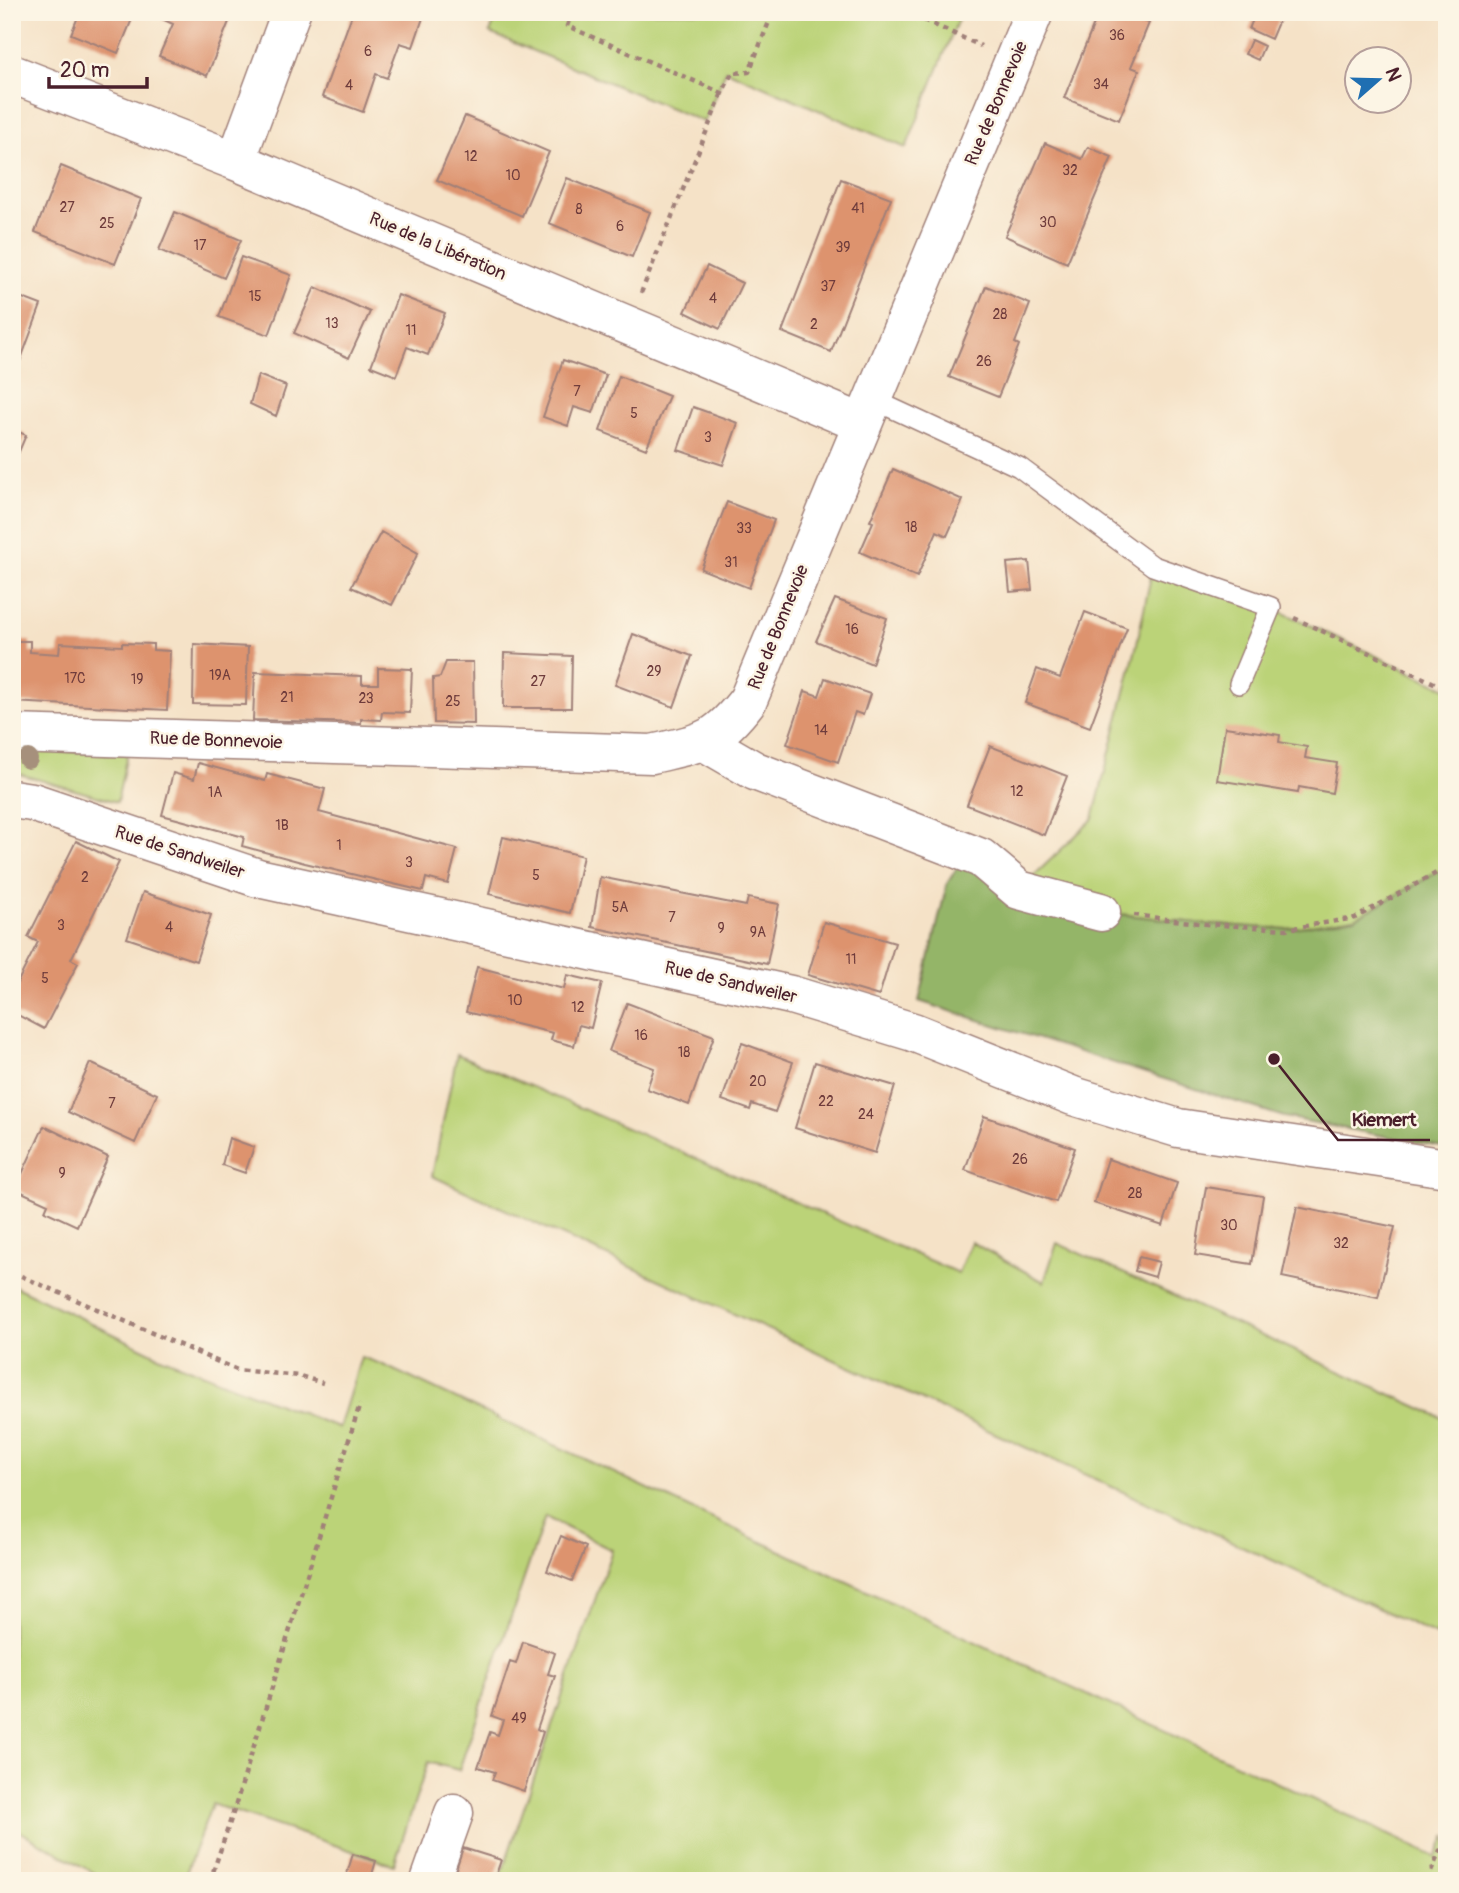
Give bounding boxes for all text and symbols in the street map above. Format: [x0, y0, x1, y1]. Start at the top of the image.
house number: 36 [1109, 27, 1125, 44]
street label: Rue de Bonnevoie [960, 37, 1033, 169]
house number: 6 [364, 43, 372, 60]
scale bar [49, 46, 147, 90]
north arrow [1344, 46, 1414, 116]
text: 20 m [60, 57, 109, 84]
text: N [1380, 64, 1407, 85]
house number: 34 [1093, 76, 1109, 93]
house number: 4 [345, 77, 353, 94]
house number: 12 [464, 148, 478, 165]
house number: 32 [1062, 162, 1078, 179]
house number: 10 [505, 167, 521, 184]
house number: 27 [59, 199, 75, 216]
house number: 41 [851, 200, 865, 217]
house number: 8 [575, 201, 583, 218]
street label: Rue de la Libération [366, 207, 510, 286]
house number: 30 [1039, 214, 1057, 231]
house number: 25 [99, 215, 115, 232]
house number: 6 [616, 218, 624, 235]
house number: 17 [194, 237, 207, 254]
house number: 39 [835, 239, 851, 256]
house number: 37 [820, 278, 836, 295]
house number: 15 [248, 288, 262, 305]
house number: 4 [709, 290, 717, 307]
house number: 28 [993, 306, 1007, 323]
house number: 13 [325, 315, 339, 332]
house number: 2 [810, 316, 818, 333]
house number: 11 [406, 322, 416, 339]
house number: 26 [976, 353, 992, 370]
house number: 7 [573, 383, 581, 400]
house number: 5 [630, 405, 638, 422]
house number: 3 [704, 429, 712, 446]
house number: 18 [905, 519, 917, 536]
house number: 33 [736, 520, 752, 537]
house number: 31 [724, 554, 738, 571]
street label: Rue de Bonnevoie [743, 561, 814, 693]
house number: 16 [845, 621, 859, 638]
house number: 29 [646, 663, 662, 680]
house number: 19A [209, 667, 231, 684]
house number: 17C [64, 670, 86, 687]
house number: 19 [131, 671, 143, 688]
house number: 27 [530, 673, 546, 690]
house number: 21 [280, 689, 294, 706]
house number: 23 [358, 690, 374, 707]
house number: 25 [445, 693, 461, 710]
house number: 14 [814, 722, 828, 739]
street label: Rue de Bonnevoie [149, 727, 283, 754]
house number: 12 [1010, 783, 1024, 800]
house number: 1A [208, 784, 222, 801]
house number: 1B [275, 817, 289, 834]
street label: Rue de Sandweiler [112, 821, 248, 884]
house number: 1 [336, 837, 342, 854]
house number: 3 [405, 854, 413, 871]
house number: 5 [532, 867, 540, 884]
house number: 2 [81, 869, 89, 886]
house number: 5A [612, 899, 628, 916]
house number: 7 [668, 909, 676, 926]
house number: 3 [57, 917, 65, 934]
house number: 4 [165, 919, 173, 936]
house number: 9 [717, 920, 725, 937]
house number: 9A [750, 924, 766, 941]
house number: 11 [846, 951, 856, 968]
street label: Rue de Sandweiler [662, 956, 800, 1009]
house number: 5 [41, 970, 49, 987]
house number: 10 [507, 992, 523, 1009]
house number: 12 [571, 999, 585, 1016]
house number: 16 [634, 1027, 648, 1044]
house number: 18 [678, 1044, 690, 1061]
house number: 20 [749, 1073, 767, 1090]
house number: 22 [818, 1093, 834, 1110]
house number: 7 [108, 1095, 116, 1112]
callout: Kiemert [1338, 1100, 1430, 1140]
house number: 24 [858, 1106, 874, 1123]
text: Kiemert [1352, 1108, 1418, 1132]
house number: 26 [1012, 1151, 1028, 1168]
house number: 9 [58, 1165, 66, 1182]
house number: 28 [1128, 1185, 1142, 1202]
house number: 30 [1220, 1217, 1238, 1234]
house number: 32 [1333, 1235, 1349, 1252]
house number: 49 [511, 1710, 527, 1727]

